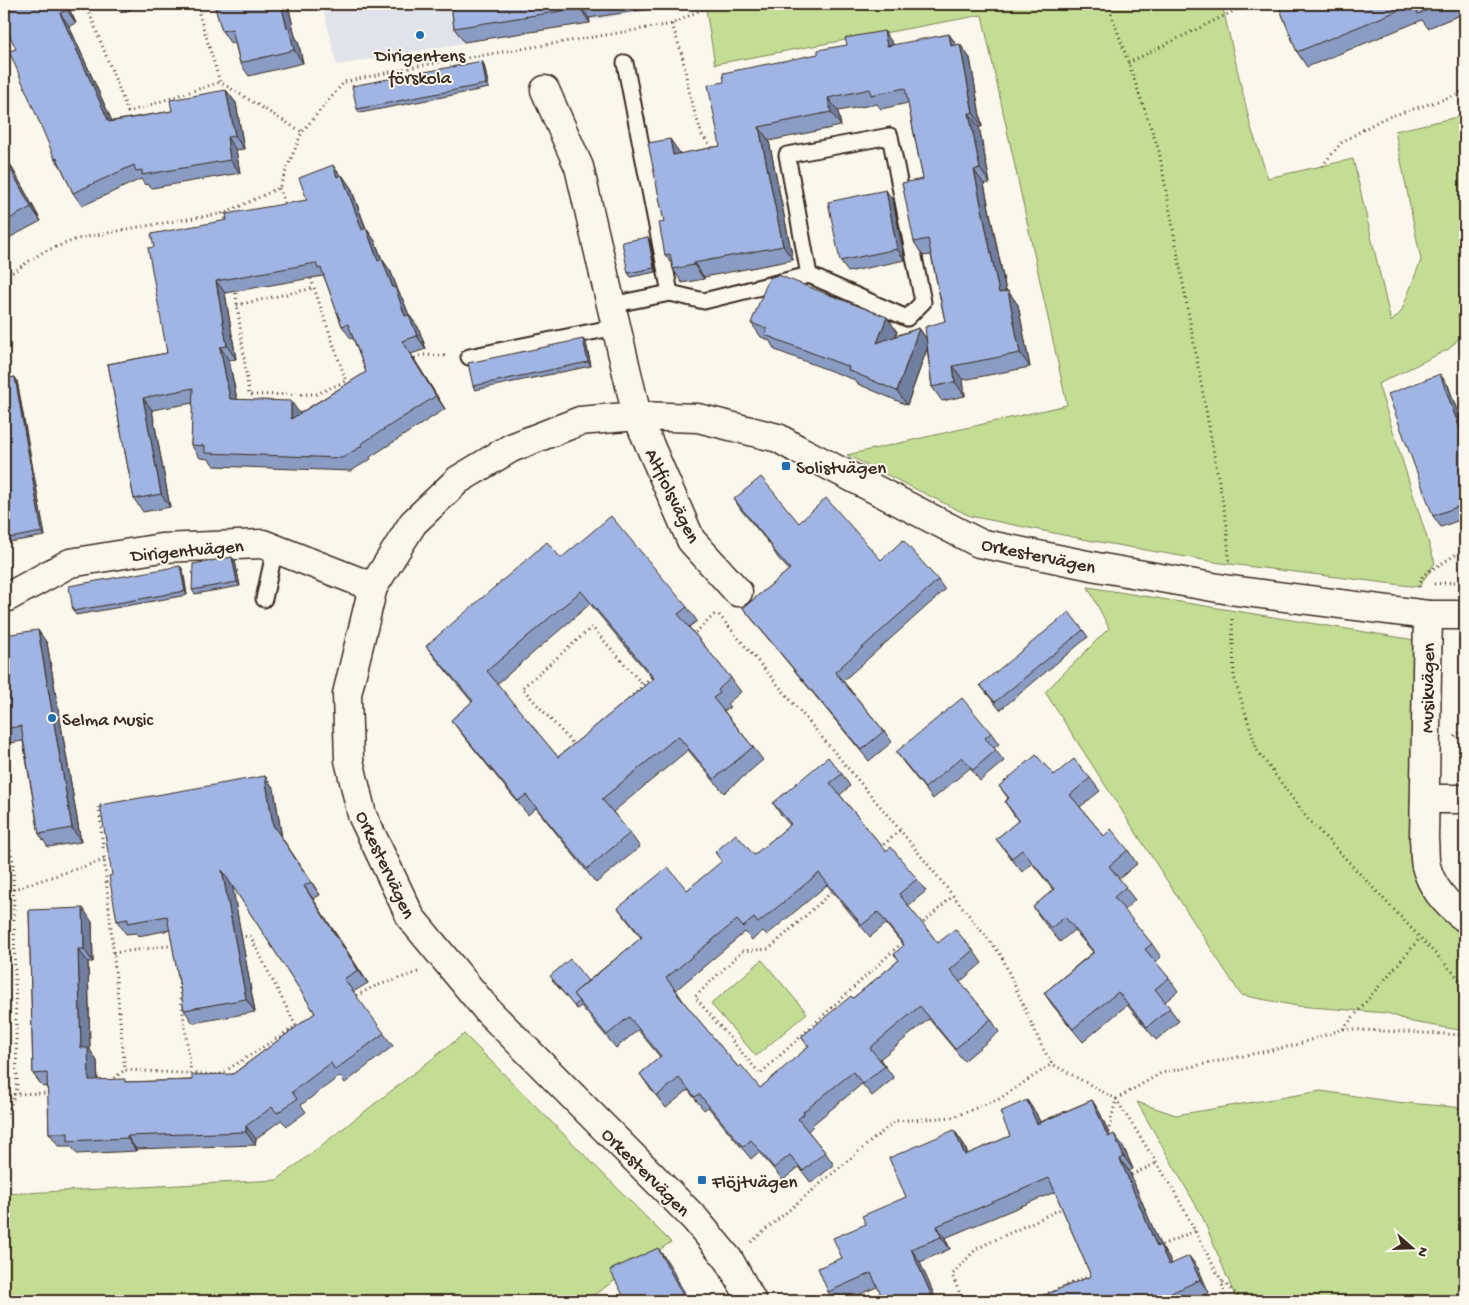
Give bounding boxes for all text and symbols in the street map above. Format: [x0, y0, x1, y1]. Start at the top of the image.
marker: Dirigentens förskola [414, 29, 426, 41]
place label: Dirigentens förskola [373, 46, 466, 91]
street label: Altfiolsvägen [638, 445, 704, 548]
place label: Solistvägen [796, 458, 886, 481]
marker: Solistvägen [780, 460, 792, 472]
street label: Orkestervägen [979, 534, 1098, 581]
street label: Dirigentvägen [128, 536, 245, 569]
street label: Musikvägen [1417, 643, 1442, 733]
place label: Selma Music [62, 710, 154, 733]
marker: Selma Music [46, 712, 58, 724]
street label: Orkestervägen [349, 808, 419, 923]
street label: Orkestervägen [595, 1124, 694, 1223]
place label: Flöjtvägen [711, 1172, 798, 1195]
marker: Flöjtvägen [696, 1174, 708, 1186]
north arrow [1386, 1222, 1436, 1272]
text: N [1412, 1244, 1431, 1259]

